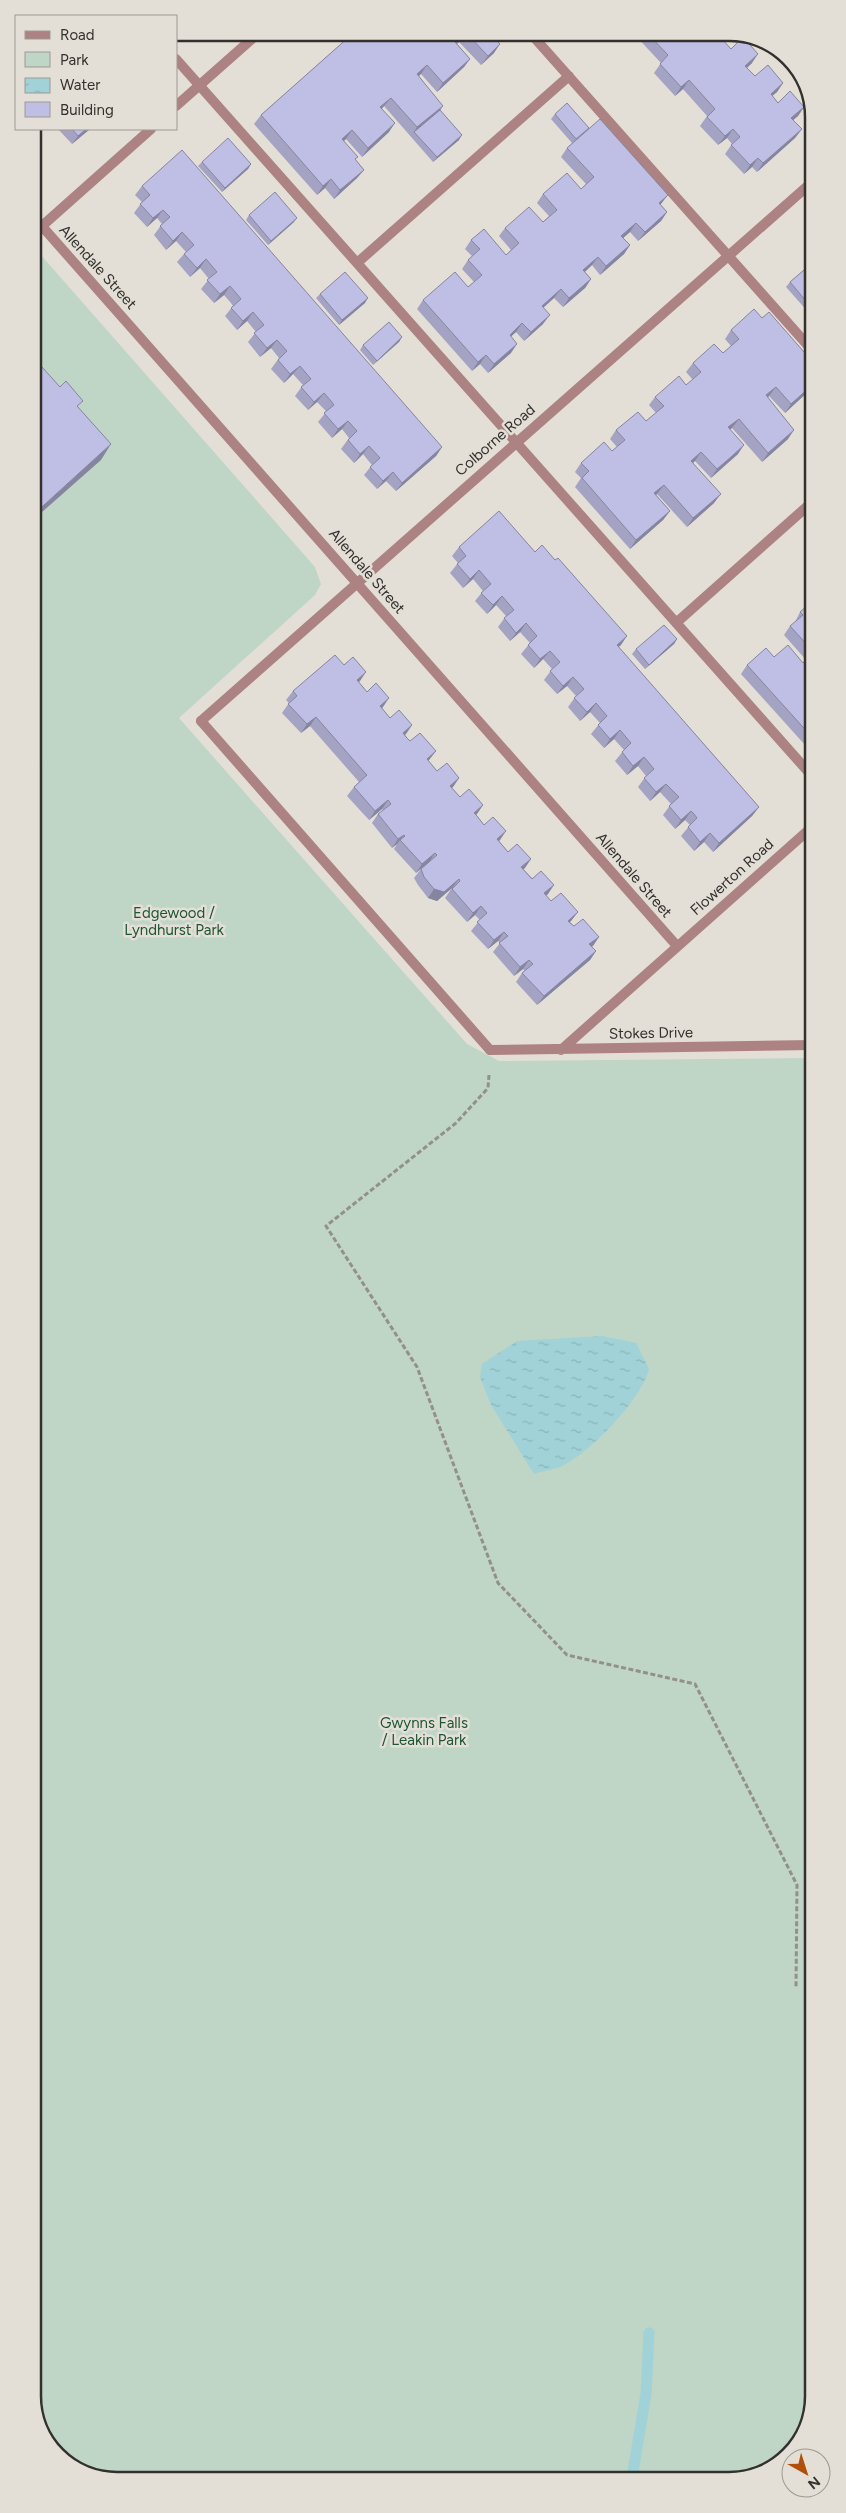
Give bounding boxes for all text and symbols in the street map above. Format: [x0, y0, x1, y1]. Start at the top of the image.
legend [15, 15, 178, 130]
text: Road [60, 26, 95, 44]
text: Park [60, 51, 89, 69]
text: Water [60, 76, 100, 94]
text: Building [60, 101, 114, 119]
street label: Allendale Street [56, 221, 141, 313]
street label: Colborne Road [451, 400, 539, 480]
street label: Allendale Street [325, 525, 409, 618]
street label: Allendale Street [592, 829, 676, 922]
street label: Flowerton Road [687, 835, 777, 919]
park label: Edgewood / Lyndhurst Park [124, 904, 224, 939]
street label: Stokes Drive [609, 1023, 693, 1043]
park label: Gwynns Falls / Leakin Park [380, 1714, 468, 1749]
north arrow [781, 2448, 831, 2498]
text: N [804, 2473, 823, 2493]

